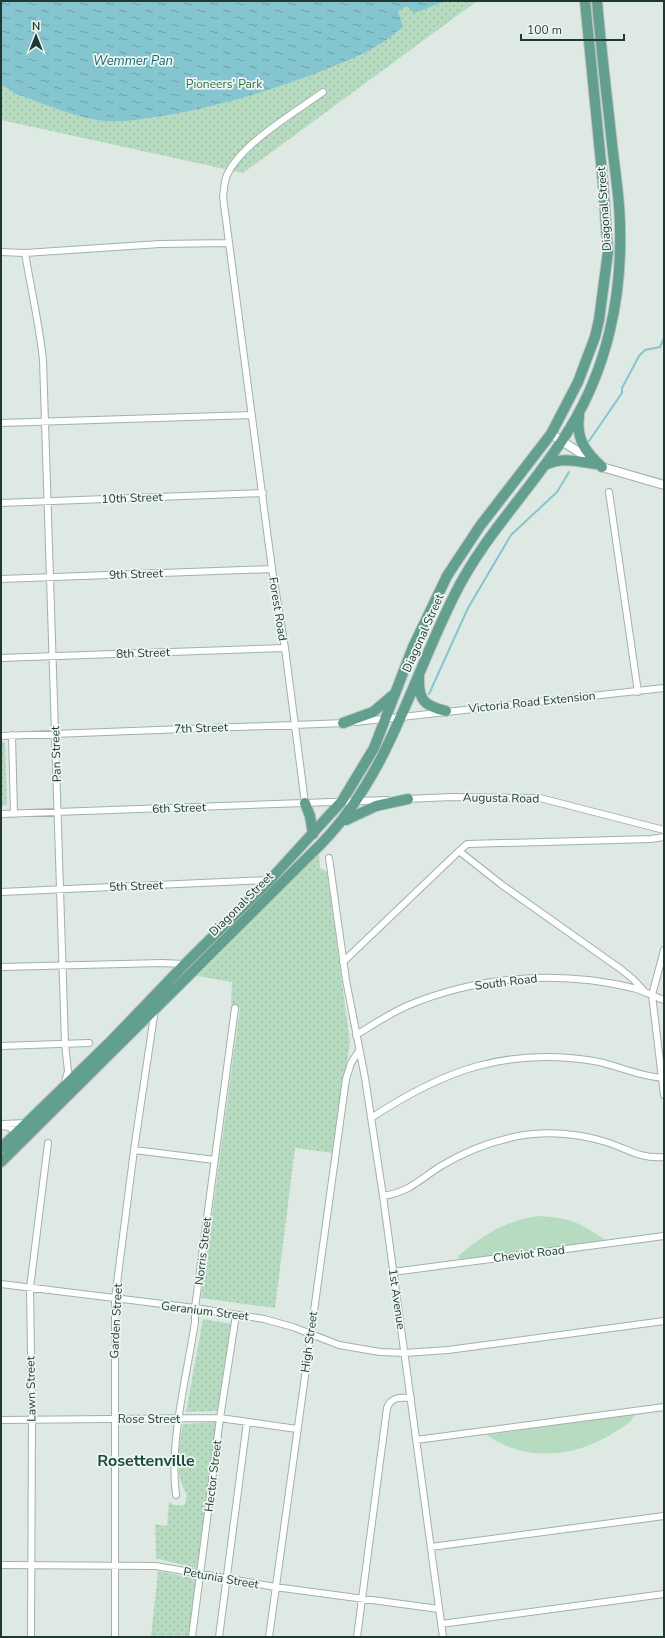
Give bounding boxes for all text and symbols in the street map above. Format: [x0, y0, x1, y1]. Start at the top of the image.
north arrow [16, 16, 56, 56]
scale bar [521, 16, 624, 42]
text: N [32, 19, 40, 34]
text: 100 m [527, 22, 562, 38]
water label: Wemmer Pan [93, 52, 173, 70]
park label: Pioneers' Park [186, 76, 263, 92]
street label: Diagonal Street [593, 166, 615, 252]
street label: 10th Street [101, 489, 164, 507]
street label: 9th Street [109, 565, 164, 583]
street label: Forest Road [265, 576, 291, 642]
street label: Diagonal Street [399, 591, 448, 675]
street label: 8th Street [116, 644, 171, 662]
street label: Victoria Road Extension [467, 687, 596, 717]
street label: 7th Street [174, 719, 229, 737]
street label: Pan Street [47, 725, 65, 782]
street label: Augusta Road [463, 789, 539, 807]
street label: 6th Street [152, 799, 207, 817]
street label: Diagonal Street [206, 868, 277, 939]
street label: 5th Street [109, 877, 164, 895]
street label: South Road [474, 970, 538, 994]
street label: Norris Street [191, 1215, 215, 1286]
street label: Cheviot Road [492, 1242, 566, 1266]
street label: 1st Avenue [385, 1268, 409, 1330]
street label: Garden Street [106, 1282, 126, 1359]
street label: Geranium Street [160, 1298, 250, 1324]
street label: High Street [297, 1310, 321, 1374]
street label: Lawn Street [22, 1355, 40, 1422]
street label: Rose Street [118, 1411, 181, 1427]
street label: Hector Street [201, 1438, 225, 1513]
district label: Rosettenville [97, 1450, 195, 1472]
street label: Petunia Street [182, 1563, 261, 1593]

